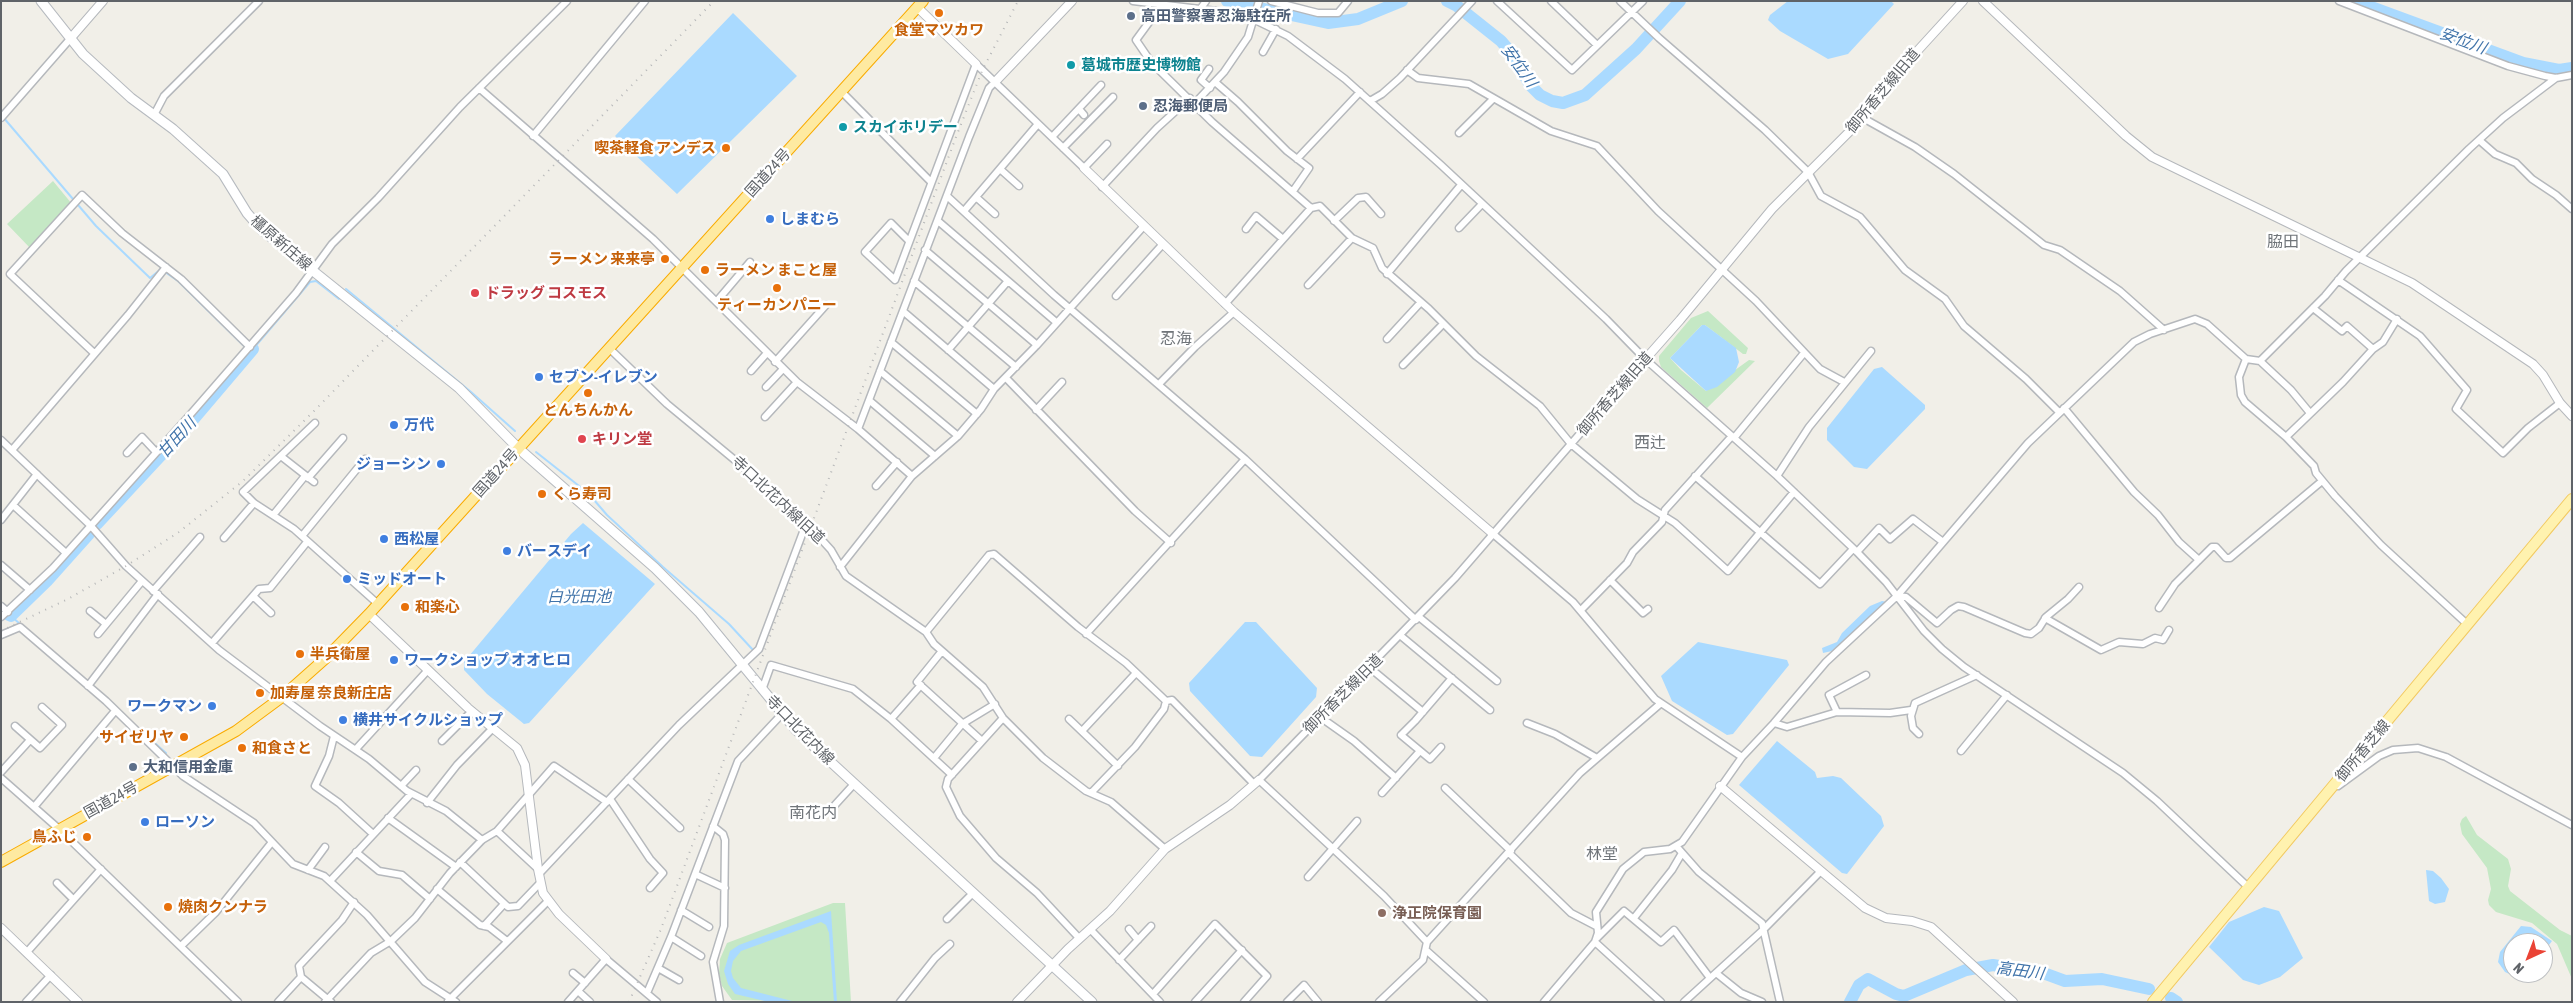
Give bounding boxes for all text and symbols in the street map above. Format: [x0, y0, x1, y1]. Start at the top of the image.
marker: 食堂マツカワ [933, 7, 945, 19]
place label: 高田警察署忍海駐在所 [1141, 7, 1291, 25]
marker: 高田警察署忍海駐在所 [1125, 10, 1137, 22]
place label: 食堂マツカワ [894, 21, 984, 39]
water label: 安位川 [2437, 24, 2489, 58]
water label: 安位川 [1497, 41, 1541, 91]
street label: 御所香芝線旧道 [1842, 45, 1924, 137]
place label: 葛城市歴史博物館 [1081, 56, 1201, 74]
marker: 葛城市歴史博物館 [1065, 59, 1077, 71]
place label: 忍海郵便局 [1153, 97, 1228, 115]
marker: 忍海郵便局 [1137, 100, 1149, 112]
place label: スカイホリデー [853, 118, 958, 136]
marker: スカイホリデー [837, 121, 849, 133]
place label: 喫茶軽食 アンデス [594, 139, 716, 157]
marker: 喫茶軽食 アンデス [720, 142, 732, 154]
street label: 国道24号 [742, 145, 794, 201]
place label: しまむら [780, 210, 840, 228]
street label: 橿原新庄線 [247, 212, 315, 274]
marker: しまむら [764, 213, 776, 225]
district label: 脇田 [2267, 232, 2299, 252]
place label: ラーメン 来来亭 [548, 250, 655, 268]
marker: ラーメン 来来亭 [659, 253, 671, 265]
place label: ラーメン まこと屋 [715, 261, 837, 279]
marker: ラーメン まこと屋 [699, 264, 711, 276]
marker: ティーカンパニー [771, 282, 783, 294]
place label: ドラッグ コスモス [485, 284, 607, 302]
marker: ドラッグ コスモス [469, 287, 481, 299]
place label: ティーカンパニー [717, 296, 837, 314]
district label: 忍海 [1160, 329, 1192, 349]
street label: 御所香芝線旧道 [1574, 348, 1656, 440]
place label: セブン-イレブン [549, 368, 658, 386]
marker: セブン-イレブン [533, 371, 545, 383]
marker: とんちんかん [582, 387, 594, 399]
place label: とんちんかん [543, 401, 633, 419]
water label: 甘田川 [154, 414, 200, 462]
place label: 万代 [404, 416, 434, 434]
marker: 万代 [388, 419, 400, 431]
place label: キリン堂 [592, 430, 652, 448]
marker: キリン堂 [576, 433, 588, 445]
district label: 西辻 [1634, 433, 1666, 453]
street label: 国道24号 [470, 445, 522, 501]
street label: 寺口北花内線旧道 [728, 452, 828, 548]
place label: ジョーシン [356, 455, 431, 473]
marker: ジョーシン [435, 458, 447, 470]
place label: くら寿司 [552, 485, 612, 503]
marker: くら寿司 [536, 488, 548, 500]
place label: 西松屋 [394, 530, 439, 548]
marker: 西松屋 [378, 533, 390, 545]
place label: バースデイ [517, 542, 592, 560]
marker: バースデイ [501, 545, 513, 557]
place label: ミッドオート [357, 570, 447, 588]
marker: ミッドオート [341, 573, 353, 585]
water label: 白光田池 [547, 587, 611, 607]
place label: 和楽心 [415, 598, 460, 616]
marker: 和楽心 [399, 601, 411, 613]
place label: 半兵衛屋 [310, 645, 370, 663]
marker: 半兵衛屋 [294, 648, 306, 660]
place label: ワークショップ オオヒロ [404, 651, 571, 669]
street label: 御所香芝線旧道 [1300, 651, 1386, 737]
marker: ワークショップ オオヒロ [388, 654, 400, 666]
place label: 加寿屋 奈良新庄店 [270, 684, 392, 702]
marker: 加寿屋 奈良新庄店 [254, 687, 266, 699]
street label: 寺口北花内線 [762, 691, 838, 769]
place label: ワークマン [127, 697, 202, 715]
marker: ワークマン [206, 700, 218, 712]
place label: 横井サイクルショップ [353, 711, 503, 729]
marker: 横井サイクルショップ [337, 714, 349, 726]
street label: 御所香芝線 [2332, 716, 2394, 786]
place label: サイゼリヤ [99, 728, 174, 746]
marker: サイゼリヤ [178, 731, 190, 743]
place label: 和食さと [252, 739, 312, 757]
marker: 和食さと [236, 742, 248, 754]
place label: 大和信用金庫 [143, 758, 233, 776]
marker: 大和信用金庫 [127, 761, 139, 773]
street label: 国道24号 [81, 778, 141, 822]
district label: 南花内 [789, 803, 837, 823]
place label: ローソン [155, 813, 215, 831]
marker: ローソン [139, 816, 151, 828]
place label: 鳥ふじ [32, 828, 77, 846]
marker: 鳥ふじ [81, 831, 93, 843]
district label: 林堂 [1586, 844, 1618, 864]
place label: 焼肉クンナラ [178, 898, 268, 916]
marker: 焼肉クンナラ [162, 901, 174, 913]
place label: 浄正院保育園 [1392, 904, 1482, 922]
marker: 浄正院保育園 [1376, 907, 1388, 919]
north arrow [2503, 933, 2553, 983]
water label: 高田川 [1995, 958, 2045, 984]
text: N [2510, 960, 2527, 977]

